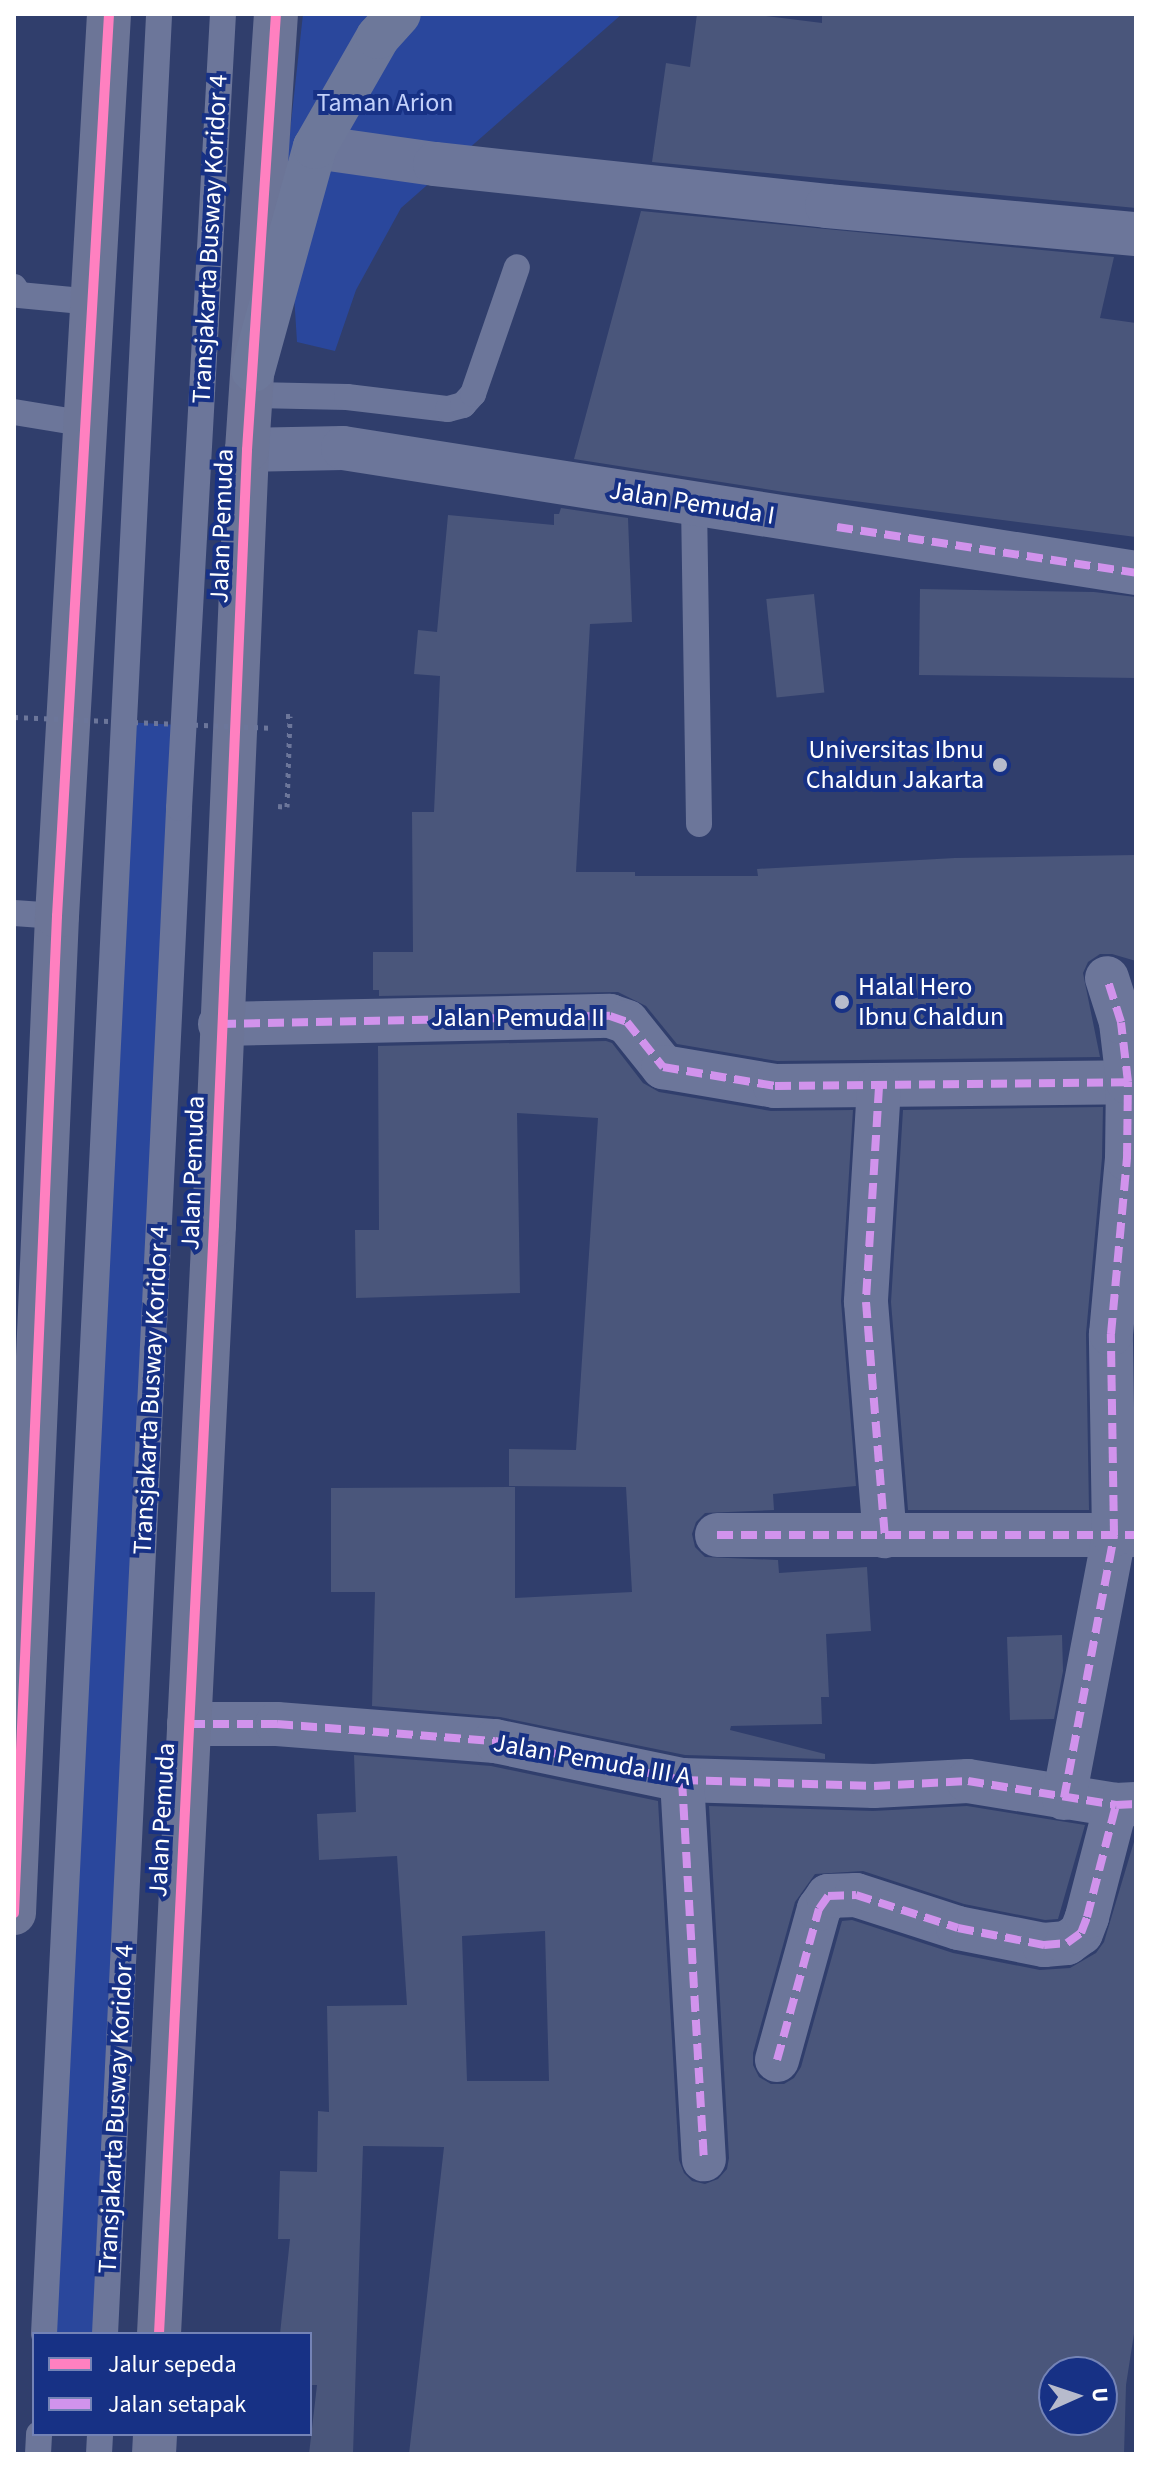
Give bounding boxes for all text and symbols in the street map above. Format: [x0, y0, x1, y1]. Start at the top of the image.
street label: Transjakarta Busway Koridor 4 [186, 74, 234, 404]
park label: Taman Arion [316, 87, 454, 119]
street label: Jalan Pemuda [204, 448, 240, 604]
street label: Jalan Pemuda I [607, 475, 777, 531]
place label: Universitas Ibnu Chaldun Jakarta [806, 734, 984, 796]
marker: Universitas Ibnu Chaldun Jakarta [991, 756, 1009, 774]
place label: Halal Hero Ibnu Chaldun [858, 971, 1004, 1032]
marker: Halal Hero Ibnu Chaldun [833, 993, 851, 1011]
street label: Jalan Pemuda II [431, 1002, 605, 1034]
street label: Jalan Pemuda [175, 1095, 211, 1251]
street label: Transjakarta Busway Koridor 4 [127, 1225, 175, 1555]
street label: Jalan Pemuda III A [491, 1727, 693, 1793]
street label: Jalan Pemuda [142, 1742, 182, 1898]
street label: Transjakarta Busway Koridor 4 [92, 1944, 140, 2274]
legend [32, 2332, 312, 2436]
text: Jalur sepeda [108, 2347, 237, 2382]
north arrow [1038, 2356, 1118, 2436]
text: Jalan setapak [108, 2387, 246, 2422]
text: U [1084, 2387, 1116, 2403]

